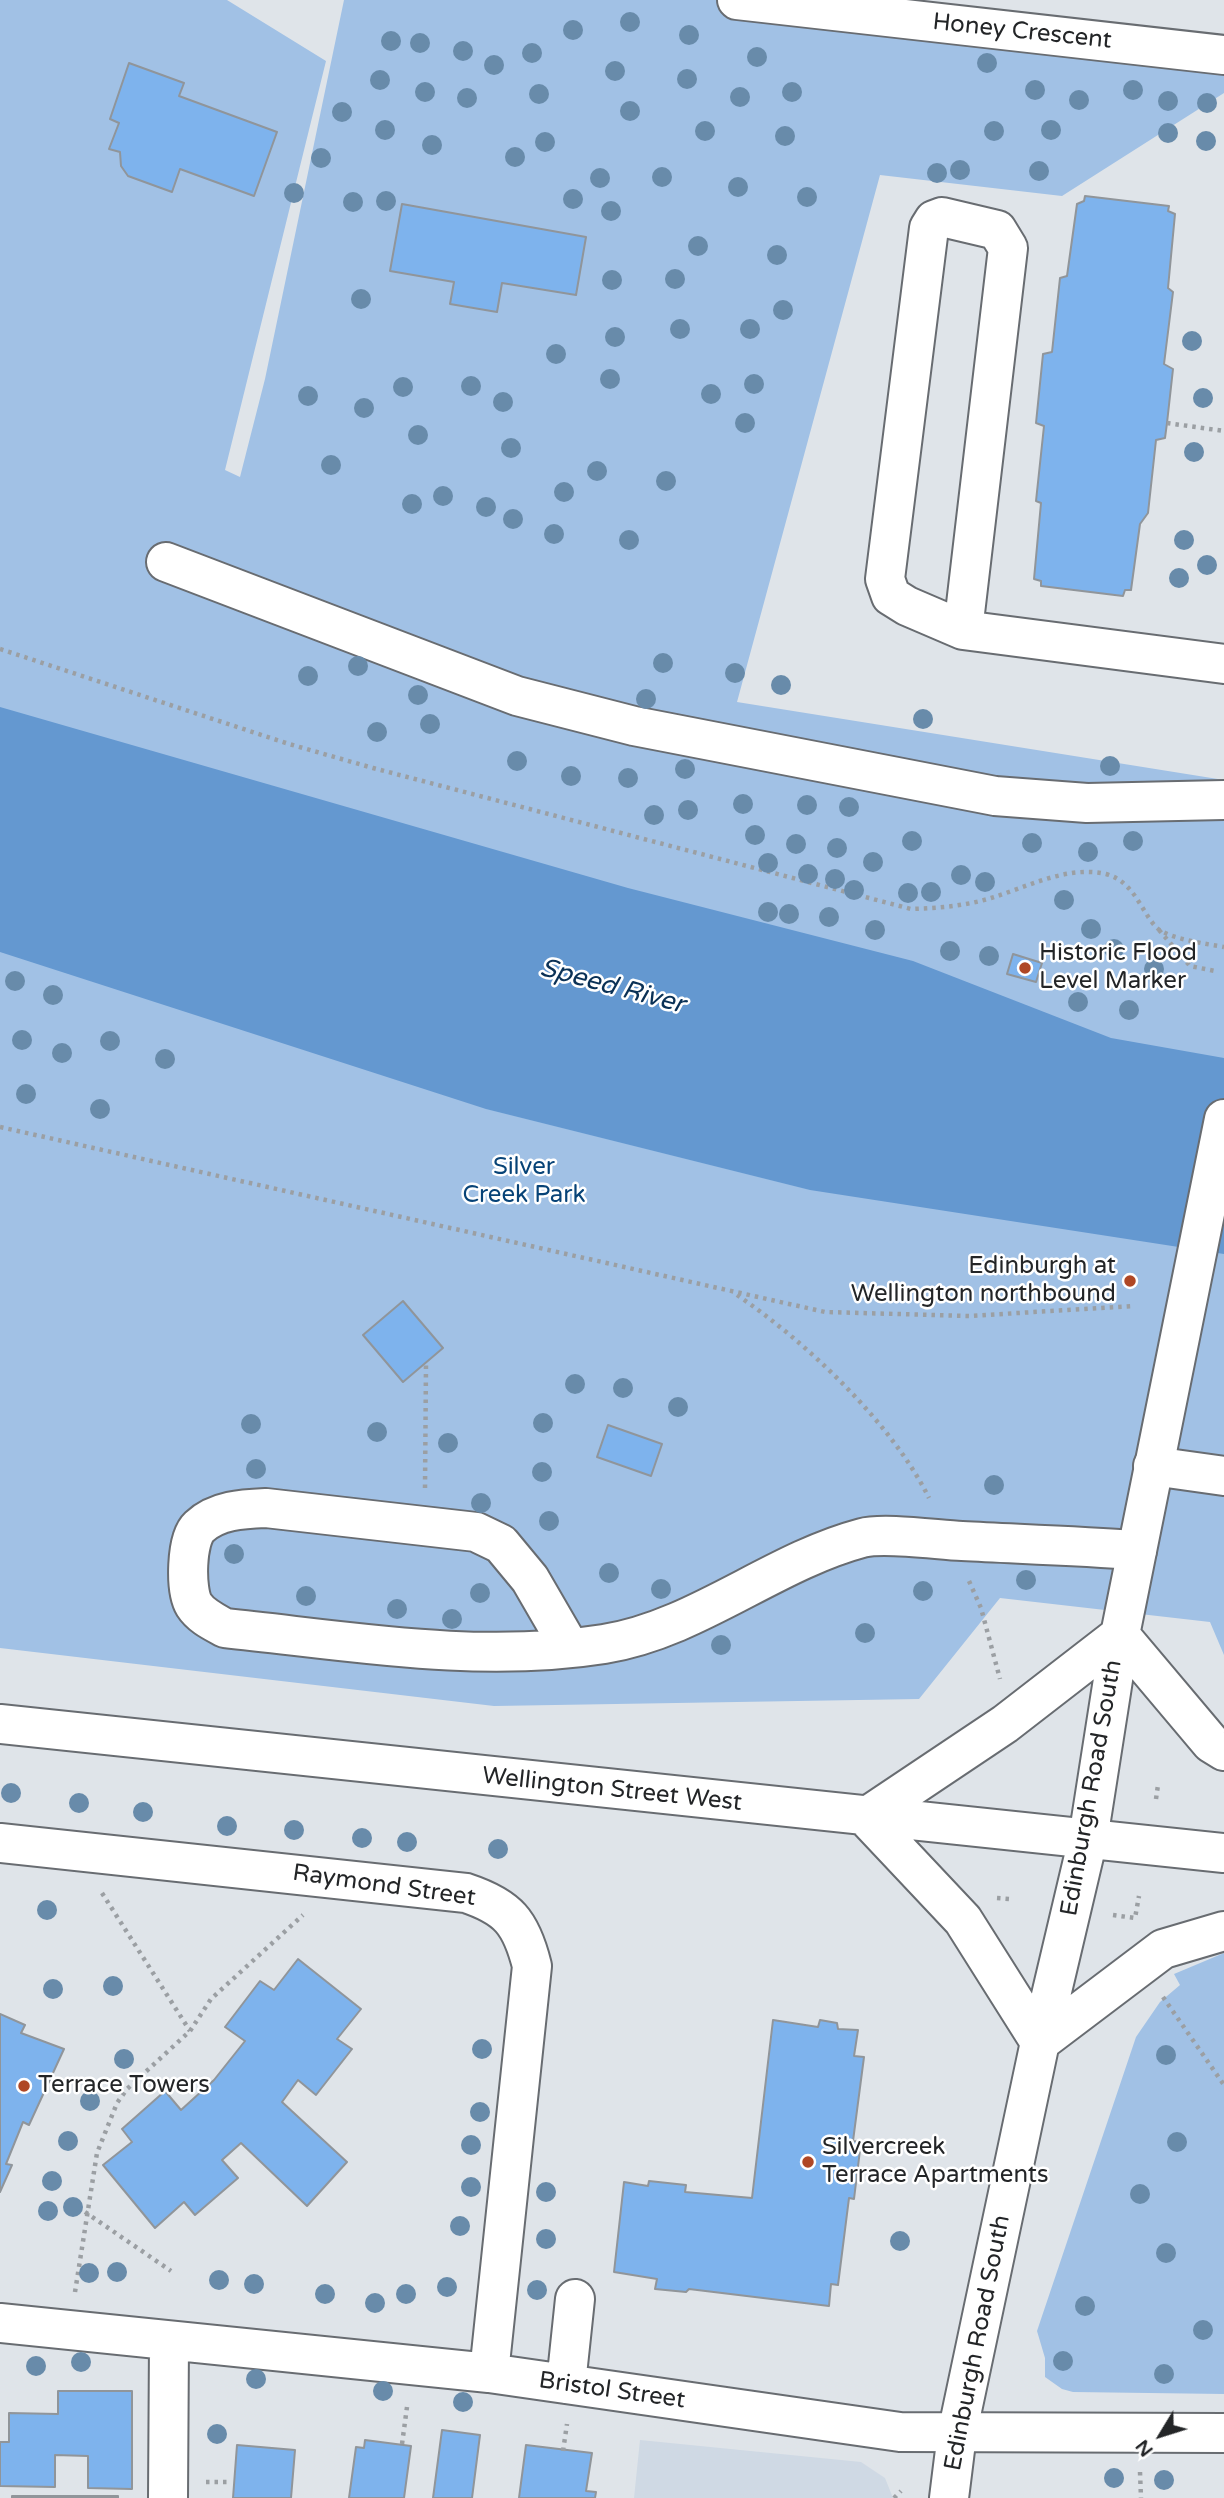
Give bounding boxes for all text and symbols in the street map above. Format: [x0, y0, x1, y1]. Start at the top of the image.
street label: Honey Crescent [931, 8, 1113, 56]
place label: Historic Flood Level Marker [1039, 940, 1197, 996]
water label: Speed River [536, 953, 688, 1021]
marker: Historic Flood Level Marker [1017, 960, 1033, 976]
park label: Silver Creek Park [462, 1154, 586, 1210]
place label: Edinburgh at Wellington northbound [851, 1253, 1116, 1309]
marker: Edinburgh at Wellington northbound [1122, 1273, 1138, 1289]
street label: Edinburgh Road South [1055, 1658, 1129, 1918]
street label: Wellington Street West [481, 1762, 743, 1818]
street label: Raymond Street [291, 1859, 477, 1913]
place label: Terrace Towers [38, 2072, 210, 2100]
marker: Terrace Towers [16, 2078, 32, 2094]
place label: Silvercreek Terrace Apartments [822, 2134, 1048, 2190]
marker: Silvercreek Terrace Apartments [800, 2154, 816, 2170]
street label: Edinburgh Road South [939, 2213, 1017, 2473]
street label: Bristol Street [537, 2366, 687, 2416]
north arrow [1126, 2400, 1196, 2470]
text: N [1131, 2435, 1158, 2461]

